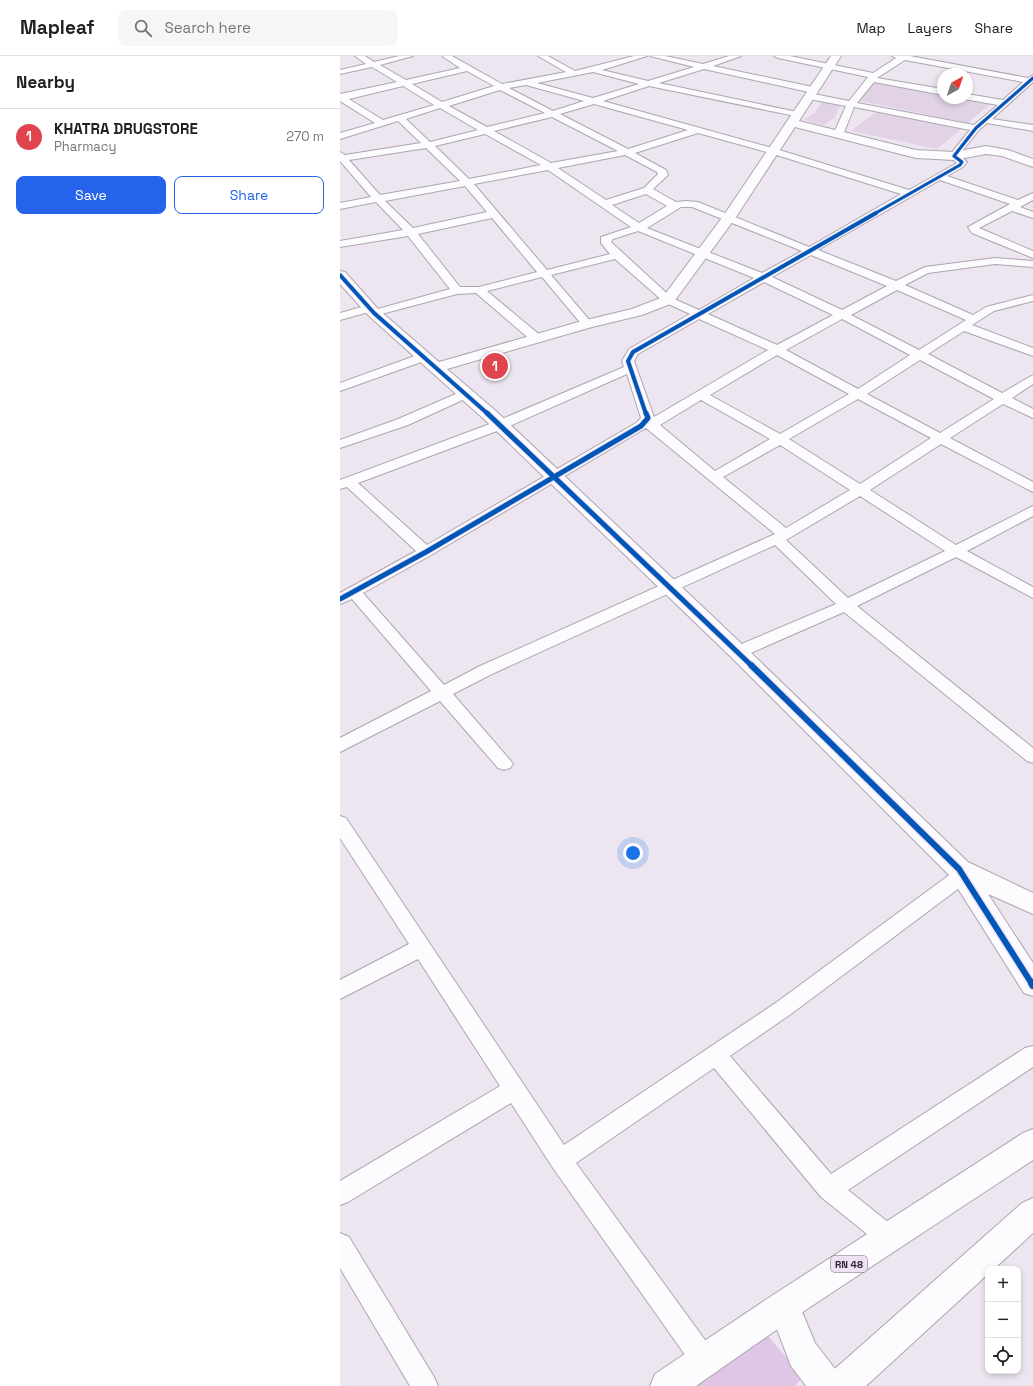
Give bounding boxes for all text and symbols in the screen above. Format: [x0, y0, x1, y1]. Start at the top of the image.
search box [118, 10, 398, 46]
text: Mapleaf [20, 15, 94, 40]
icon: search [132, 17, 154, 39]
text: Search here [164, 18, 251, 37]
text: Map [856, 19, 886, 37]
text: Layers [908, 19, 952, 37]
text: Share [974, 19, 1013, 37]
north arrow [937, 68, 973, 104]
text: Nearby [16, 71, 75, 93]
text: KHATRA DRUGSTORE [54, 119, 198, 138]
text: 1 [26, 128, 32, 145]
text: 270 m [286, 128, 324, 145]
text: Pharmacy [54, 138, 116, 155]
button: Save [16, 176, 166, 214]
button: Share [174, 176, 324, 214]
pin: 1 [482, 351, 508, 381]
your location [623, 843, 643, 863]
road number: RN 48 [831, 1256, 867, 1272]
map controls [985, 1266, 1021, 1374]
button: + [985, 1266, 1021, 1302]
button: − [985, 1302, 1021, 1338]
button: locate [985, 1338, 1021, 1374]

